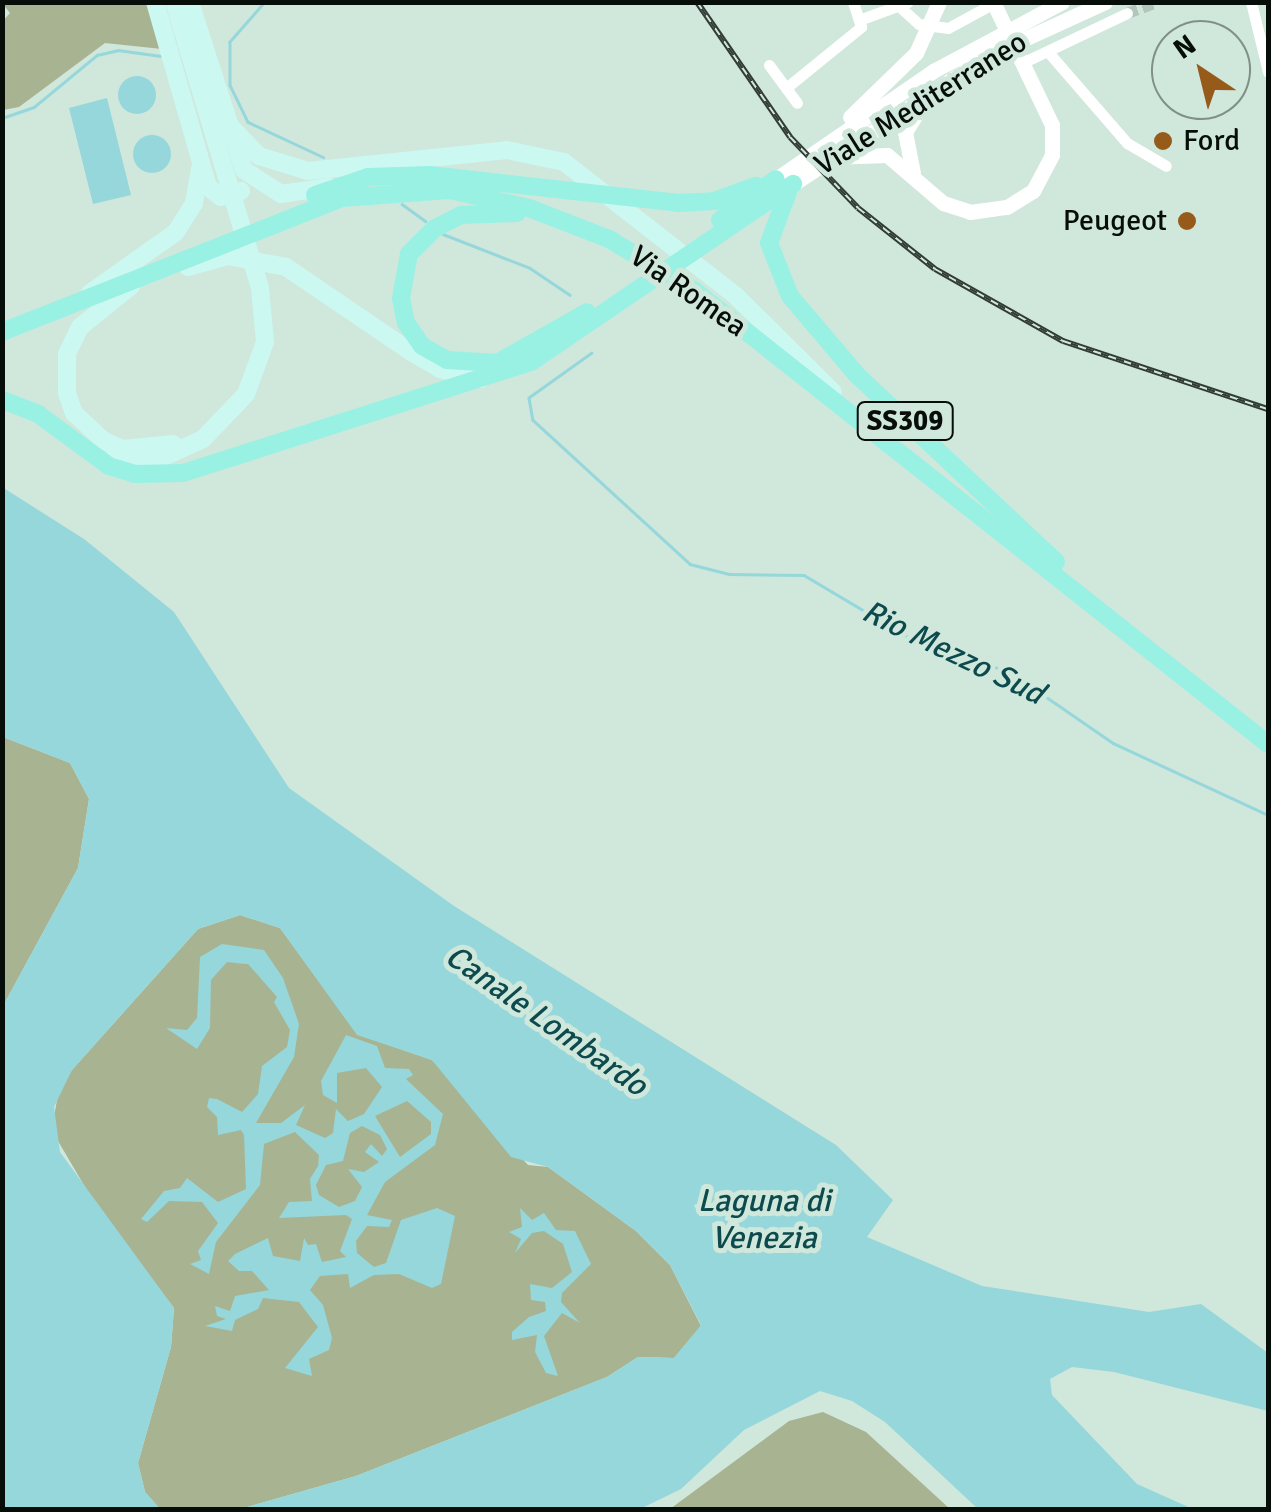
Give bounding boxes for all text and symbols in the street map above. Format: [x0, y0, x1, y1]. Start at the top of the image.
north arrow [1151, 20, 1251, 120]
street label: Viale Mediterraneo [808, 24, 1034, 184]
text: N [1167, 28, 1203, 67]
place label: Ford [1183, 123, 1240, 159]
marker: Ford [1152, 130, 1174, 152]
place label: Peugeot [1063, 203, 1167, 239]
marker: Peugeot [1176, 210, 1198, 232]
street label: Via Romea [623, 239, 753, 345]
road number: SS309 [855, 398, 955, 444]
water label: Rio Mezzo Sud [856, 592, 1050, 714]
water label: Canale Lombardo [438, 937, 654, 1105]
water label: Laguna di Venezia [697, 1183, 831, 1258]

